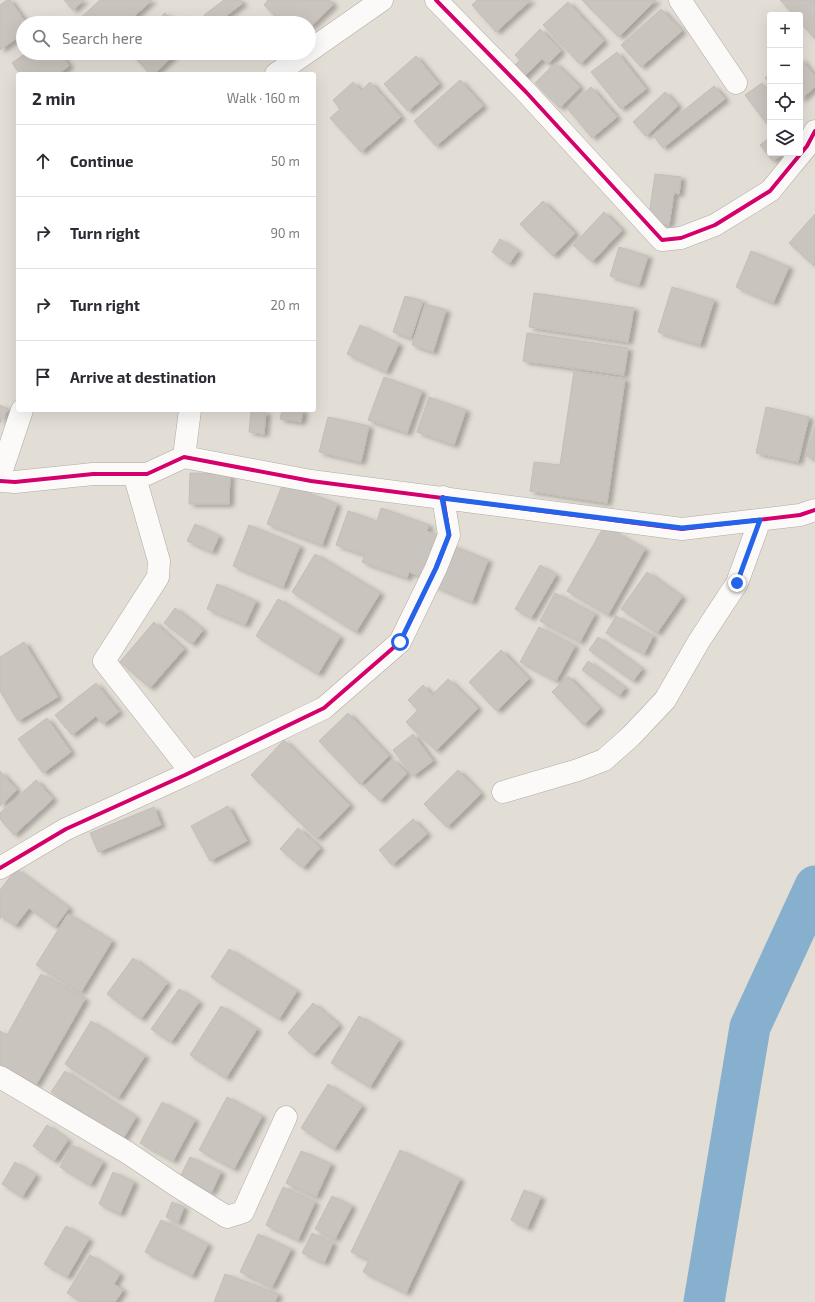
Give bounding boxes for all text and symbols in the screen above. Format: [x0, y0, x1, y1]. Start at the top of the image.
map controls [767, 12, 803, 156]
button: + [767, 12, 803, 48]
search box [16, 16, 316, 60]
icon: search [30, 27, 52, 49]
text: Search here [62, 29, 143, 47]
button: − [767, 48, 803, 84]
button: locate [767, 84, 803, 120]
text: 2 min [32, 88, 75, 108]
text: Walk · 160 m [227, 90, 300, 106]
button: layers [767, 120, 803, 156]
icon: ahead [32, 150, 54, 172]
text: Continue [70, 152, 133, 170]
text: 50 m [271, 153, 300, 169]
icon: right [32, 222, 54, 244]
text: Turn right [70, 224, 140, 242]
text: 90 m [270, 225, 300, 241]
icon: right [32, 294, 54, 316]
text: Turn right [70, 296, 140, 314]
text: 20 m [271, 297, 300, 313]
icon: arrive [32, 366, 54, 388]
text: Arrive at destination [70, 368, 216, 386]
route end [728, 574, 746, 592]
route start [391, 633, 409, 651]

